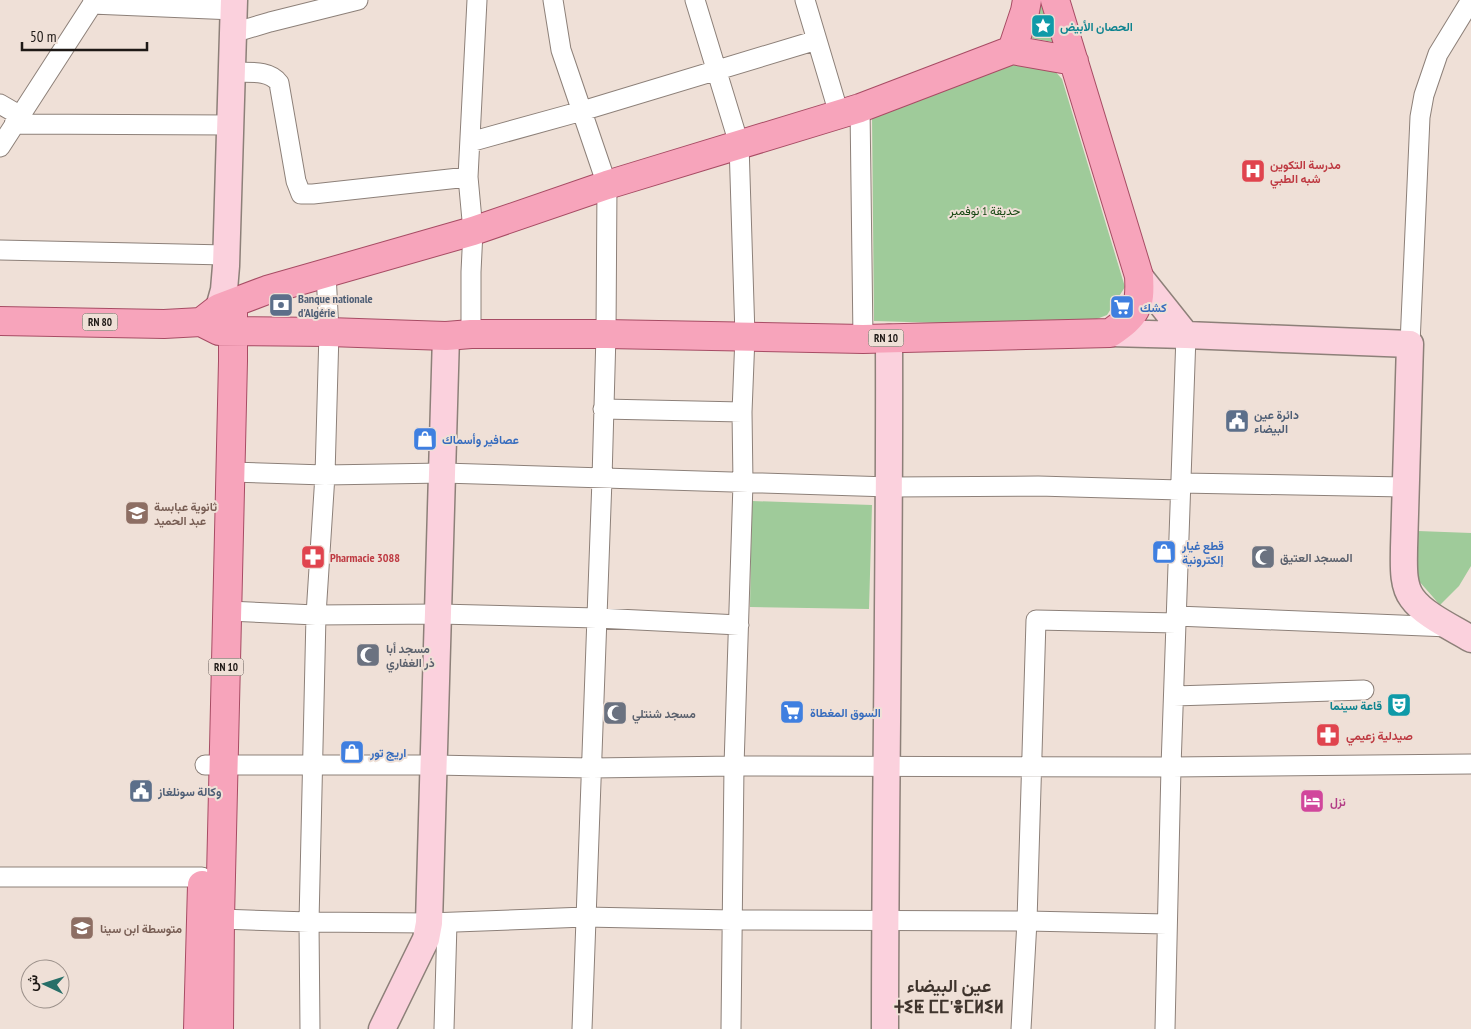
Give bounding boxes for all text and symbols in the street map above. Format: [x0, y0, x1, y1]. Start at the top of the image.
place icon: الحصان الأبيض [1030, 13, 1056, 39]
place label: الحصان الأبيض [1060, 19, 1133, 34]
scale bar [22, 20, 148, 52]
text: 50 m [30, 27, 56, 46]
place label: مدرسة التكوين شبه الطبي [1270, 157, 1341, 189]
hospital icon: مدرسة التكوين شبه الطبي [1240, 158, 1266, 184]
park label: حديقة 1 نوفمبر [949, 203, 1020, 219]
place label: Banque nationale d'Algérie [298, 291, 373, 320]
bank icon: Banque nationale d'Algérie [268, 292, 294, 318]
supermarket icon: كشك [1109, 294, 1135, 320]
place label: كشك [1140, 300, 1167, 315]
road number: RN 80 [82, 314, 118, 331]
road number: RN 10 [868, 329, 904, 346]
place label: دائرة عين البيضاء [1254, 407, 1299, 436]
public building icon: دائرة عين البيضاء [1224, 408, 1250, 434]
shop icon: عصافير وأسماك [412, 426, 438, 452]
place label: عصافير وأسماك [442, 432, 519, 448]
place label: ثانوية عبابسة عبد الحميد [154, 499, 217, 528]
school or university icon: ثانوية عبابسة عبد الحميد [124, 500, 150, 526]
place label: قطع غيار إلكترونية [1181, 538, 1224, 568]
shop icon: قطع غيار إلكترونية [1151, 539, 1177, 565]
pharmacy icon: Pharmacie 3088 [300, 544, 326, 570]
mosque icon: المسجد العتيق [1250, 544, 1276, 570]
place label: Pharmacie 3088 [330, 550, 400, 565]
place label: المسجد العتيق [1280, 550, 1353, 565]
place label: مسجد أبا ذر الغفاري [386, 641, 435, 673]
mosque icon: مسجد أبا ذر الغفاري [355, 642, 381, 668]
road number: RN 10 [208, 659, 244, 676]
theatre icon: قاعة سينما [1386, 692, 1412, 718]
place label: قاعة سينما [1330, 698, 1382, 713]
supermarket icon: السوق المغطاة [779, 699, 805, 725]
mosque icon: مسجد شنتلي [602, 700, 628, 726]
place label: السوق المغطاة [810, 705, 881, 721]
place label: مسجد شنتلي [632, 706, 696, 724]
pharmacy icon: صيدلية زعيمي [1315, 722, 1341, 748]
place label: صيدلية زعيمي [1346, 728, 1413, 746]
shop icon: اريج تور [339, 739, 365, 765]
place label: اريج تور [369, 745, 406, 761]
public building icon: وكالة سونلغاز [128, 778, 154, 804]
place label: وكالة سونلغاز [157, 784, 222, 800]
hotel icon: نزل [1299, 788, 1325, 814]
place label: نزل [1330, 794, 1346, 810]
school or university icon: متوسطة ابن سينا [69, 915, 95, 941]
place label: متوسطة ابن سينا [100, 921, 183, 937]
north arrow [20, 959, 70, 1009]
text: ش [22, 974, 42, 992]
district label: عين البيضاء ⵜⵉⵟ ⵎⵎ'ⴻⵎⵍⵉⵍ [894, 974, 1004, 1018]

